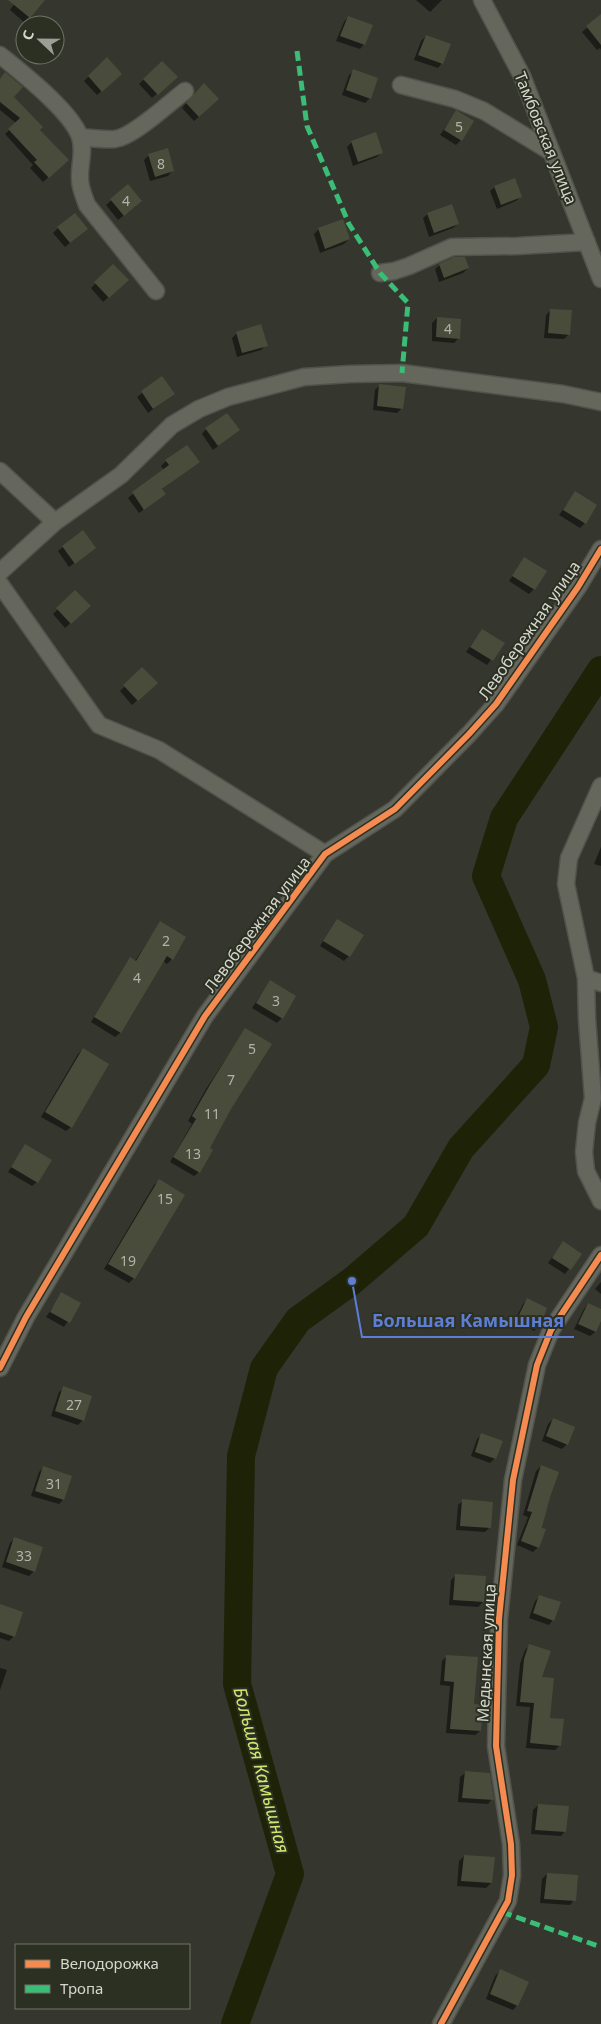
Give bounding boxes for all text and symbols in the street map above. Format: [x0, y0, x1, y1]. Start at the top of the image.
north arrow [15, 15, 65, 65]
text: С [17, 27, 38, 43]
street label: Тамбовская улица [509, 68, 583, 208]
house number: 5 [455, 117, 463, 136]
house number: 8 [157, 154, 165, 173]
house number: 4 [122, 191, 130, 210]
house number: 4 [444, 319, 452, 338]
street label: Левобережная улица [473, 556, 585, 704]
street label: Левобережная улица [199, 852, 315, 996]
house number: 2 [162, 931, 170, 950]
house number: 4 [133, 968, 141, 987]
house number: 3 [272, 991, 280, 1010]
house number: 5 [248, 1039, 256, 1058]
house number: 7 [227, 1070, 235, 1089]
house number: 11 [204, 1104, 220, 1123]
house number: 13 [185, 1144, 201, 1163]
house number: 15 [157, 1189, 173, 1208]
house number: 19 [120, 1251, 136, 1270]
callout: Большая Камышная [362, 1304, 574, 1337]
text: Большая Камышная [372, 1308, 564, 1332]
house number: 27 [66, 1395, 82, 1414]
house number: 31 [46, 1474, 62, 1493]
house number: 33 [16, 1546, 32, 1565]
street label: Медынская улица [471, 1583, 501, 1723]
water label: Большая Камышная [228, 1684, 296, 1856]
legend [15, 1944, 190, 2009]
text: Велодорожка [60, 1953, 159, 1973]
text: Тропа [60, 1978, 103, 1998]

